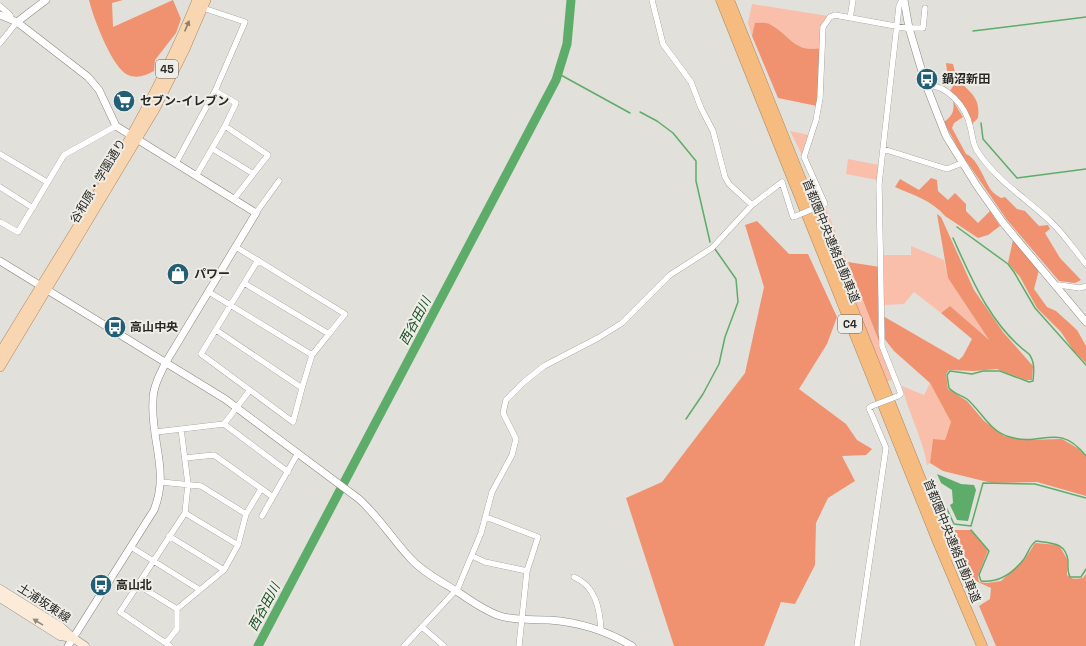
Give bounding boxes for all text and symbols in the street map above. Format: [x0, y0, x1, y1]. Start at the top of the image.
one-way arrow [184, 20, 190, 32]
road number: 45 [156, 60, 178, 78]
bus stop icon: 鍋沼新田 [914, 66, 940, 92]
place label: 鍋沼新田 [942, 71, 990, 87]
supermarket icon: セブン-イレブン [111, 88, 137, 114]
place label: セブン-イレブン [140, 93, 229, 109]
street label: 谷和原・学園通り [66, 136, 130, 226]
street label: 首都圏中央連絡自動車道 [799, 177, 863, 305]
shop icon: パワー [165, 261, 191, 287]
place label: パワー [194, 266, 230, 282]
water label: 西谷田川 [395, 292, 436, 348]
bus stop icon: 高山中央 [102, 314, 128, 340]
road number: C4 [838, 315, 862, 333]
place label: 高山中央 [130, 319, 178, 335]
street label: 首都圏中央連絡自動車道 [920, 477, 984, 605]
bus stop icon: 高山北 [88, 572, 114, 598]
place label: 高山北 [116, 577, 152, 593]
water label: 西谷田川 [244, 578, 285, 634]
street label: 土浦坂東線 [14, 580, 74, 626]
one-way arrow [33, 618, 43, 626]

